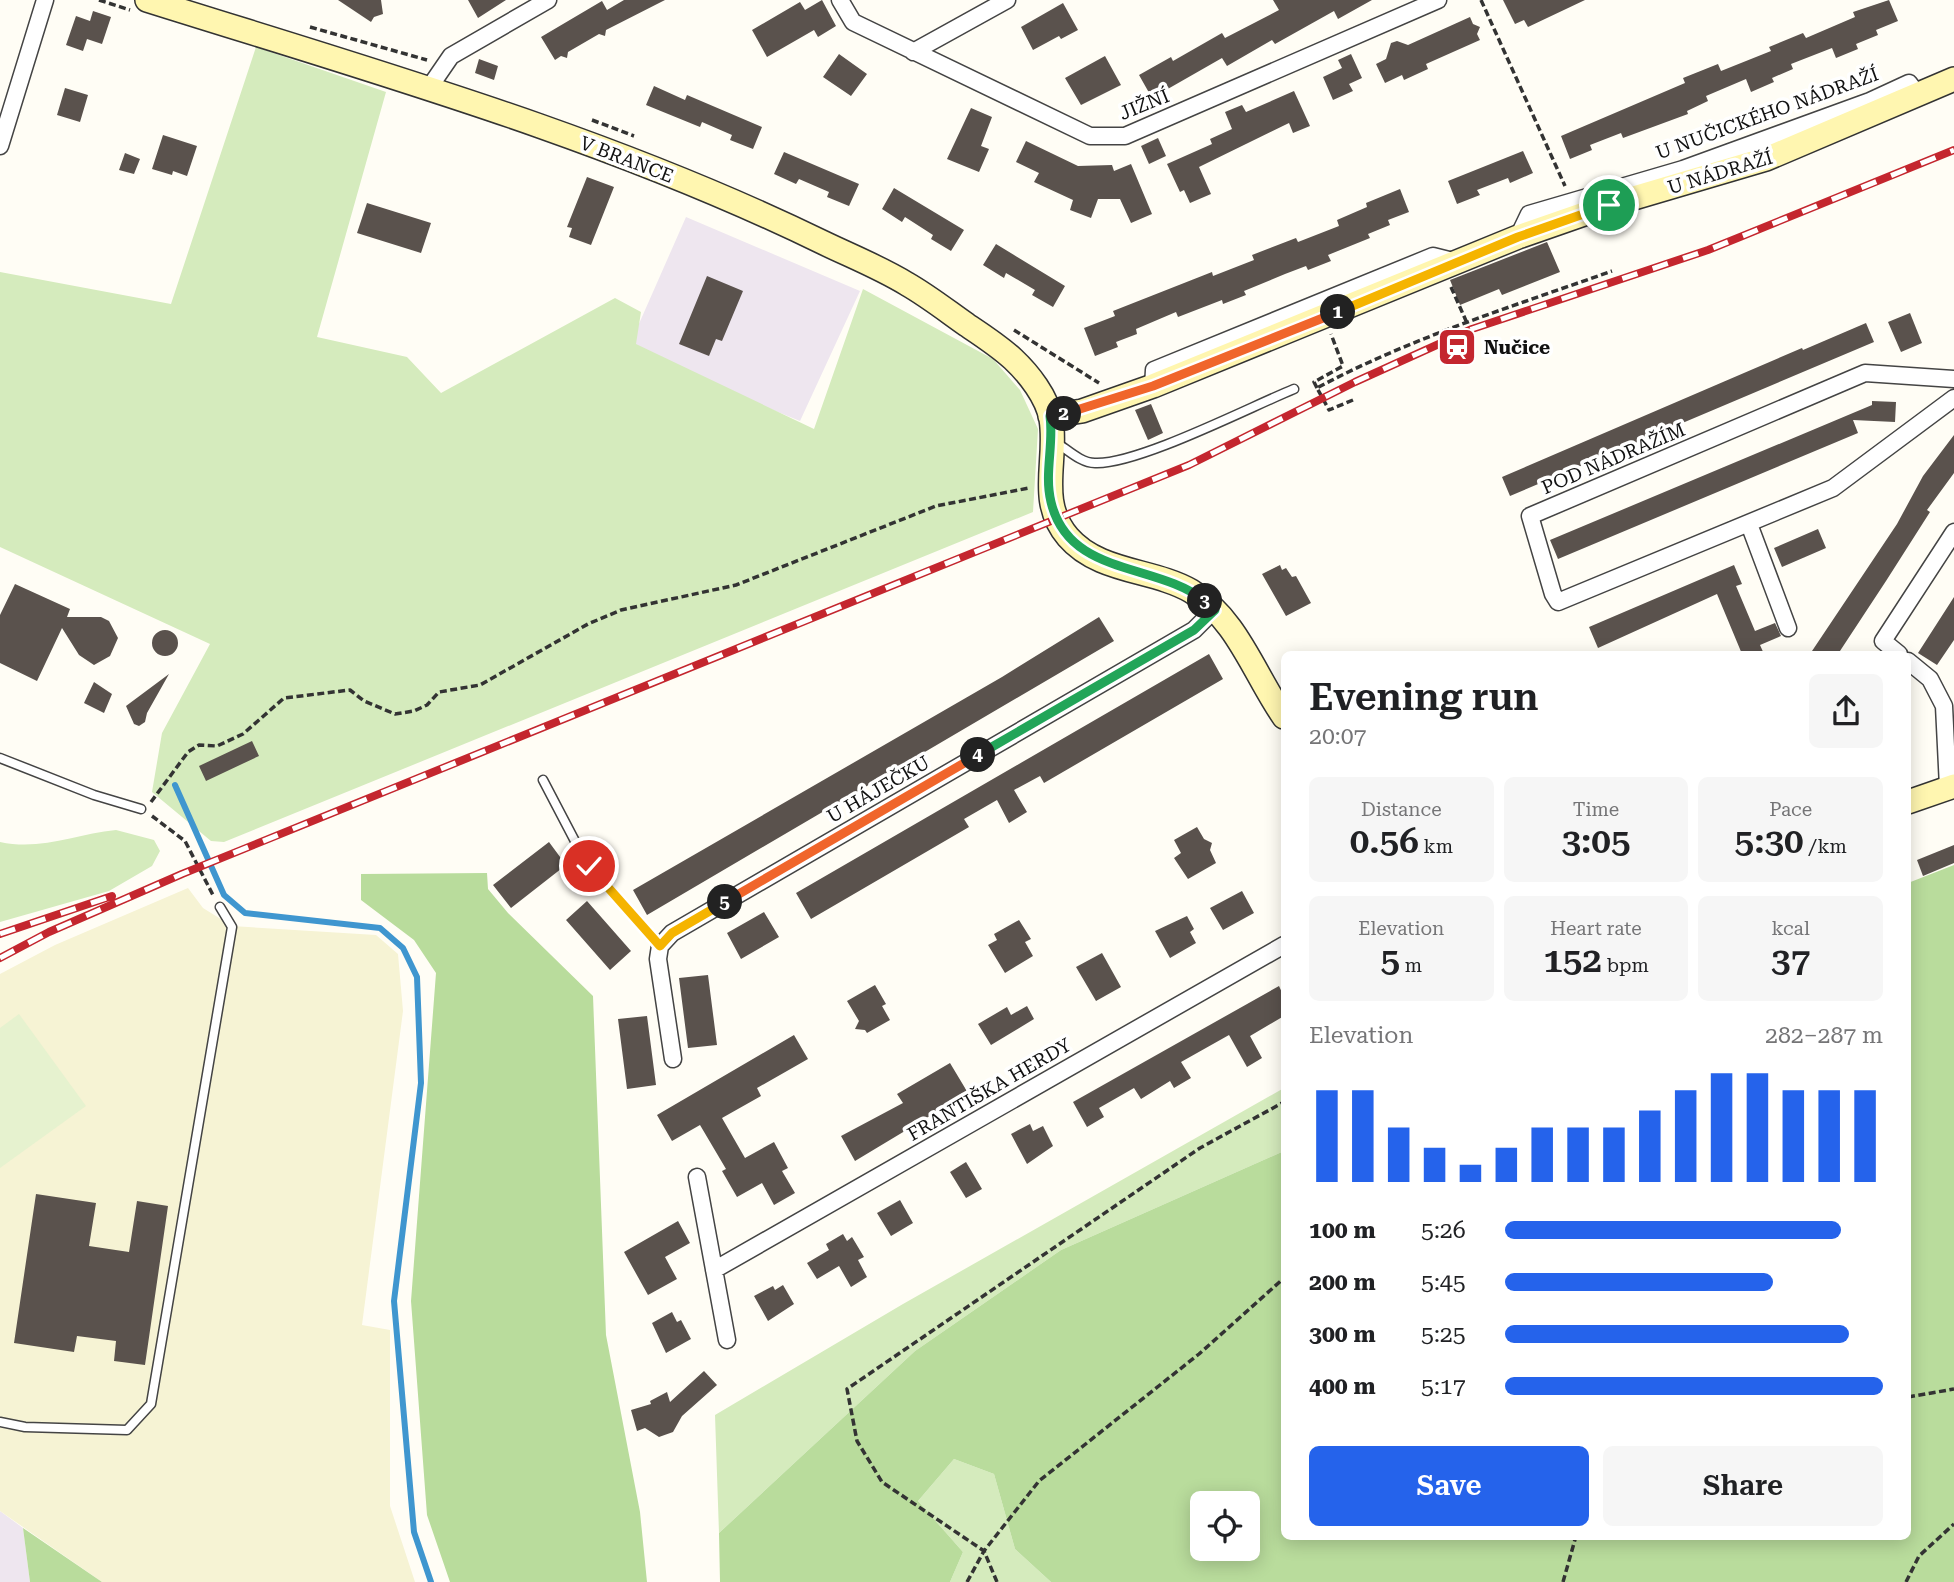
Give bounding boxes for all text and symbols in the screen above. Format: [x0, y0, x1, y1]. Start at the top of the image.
street label: U NUČICKÉHO NÁDRAŽÍ [1653, 62, 1882, 165]
street label: JIŽNÍ [1116, 84, 1173, 125]
street label: V BRANCE [577, 131, 677, 188]
street label: U NÁDRAŽÍ [1665, 146, 1776, 199]
pin [1579, 175, 1639, 235]
icon: arrive [1590, 186, 1628, 224]
pin: 1 [1320, 294, 1356, 330]
text: 1 [1332, 300, 1343, 323]
station icon: Nučice [1436, 326, 1478, 368]
place label: Nučice [1484, 336, 1550, 359]
pin: 2 [1046, 396, 1082, 432]
text: 2 [1058, 402, 1069, 425]
street label: POD NÁDRAŽÍM [1538, 418, 1689, 499]
pin: 3 [1188, 584, 1222, 618]
text: 3 [1199, 589, 1210, 612]
button: share [1809, 674, 1883, 748]
text: Evening run [1309, 675, 1538, 719]
text: 20:07 [1309, 723, 1366, 750]
pin: 4 [960, 738, 996, 772]
text: 4 [972, 743, 983, 766]
street label: U HÁJEČKU [823, 751, 934, 828]
text: Distance [1361, 798, 1442, 821]
text: Time [1573, 798, 1619, 821]
text: Pace [1769, 798, 1812, 821]
text: 0.56 [1350, 821, 1419, 862]
text: 3:05 [1561, 821, 1631, 862]
text: 5:30 [1735, 821, 1804, 862]
text: km [1419, 835, 1453, 858]
text: /km [1804, 835, 1847, 858]
pin [559, 836, 619, 896]
icon: check [570, 847, 608, 885]
pin: 5 [708, 884, 742, 920]
text: 5 [719, 890, 730, 913]
text: Elevation [1358, 917, 1444, 940]
text: Heart rate [1550, 917, 1642, 940]
text: kcal [1772, 917, 1810, 940]
text: 5 [1380, 940, 1400, 981]
text: 152 [1543, 940, 1602, 981]
text: 37 [1771, 940, 1810, 981]
text: m [1400, 954, 1422, 977]
text: bpm [1602, 954, 1649, 977]
text: Elevation [1309, 1022, 1413, 1049]
text: 282–287 m [1765, 1022, 1883, 1049]
street label: FRANTIŠKA HERDY [903, 1033, 1075, 1146]
text: 100 m [1309, 1217, 1376, 1244]
text: 5:26 [1421, 1217, 1466, 1244]
text: 200 m [1309, 1269, 1376, 1296]
text: 5:45 [1421, 1269, 1466, 1296]
text: 300 m [1309, 1321, 1376, 1348]
text: 5:25 [1421, 1321, 1466, 1348]
text: 400 m [1309, 1373, 1376, 1400]
text: 5:17 [1421, 1373, 1466, 1400]
button: Save [1309, 1446, 1589, 1526]
button: Share [1603, 1446, 1883, 1526]
map controls [1190, 1491, 1260, 1561]
button: locate [1190, 1491, 1260, 1561]

